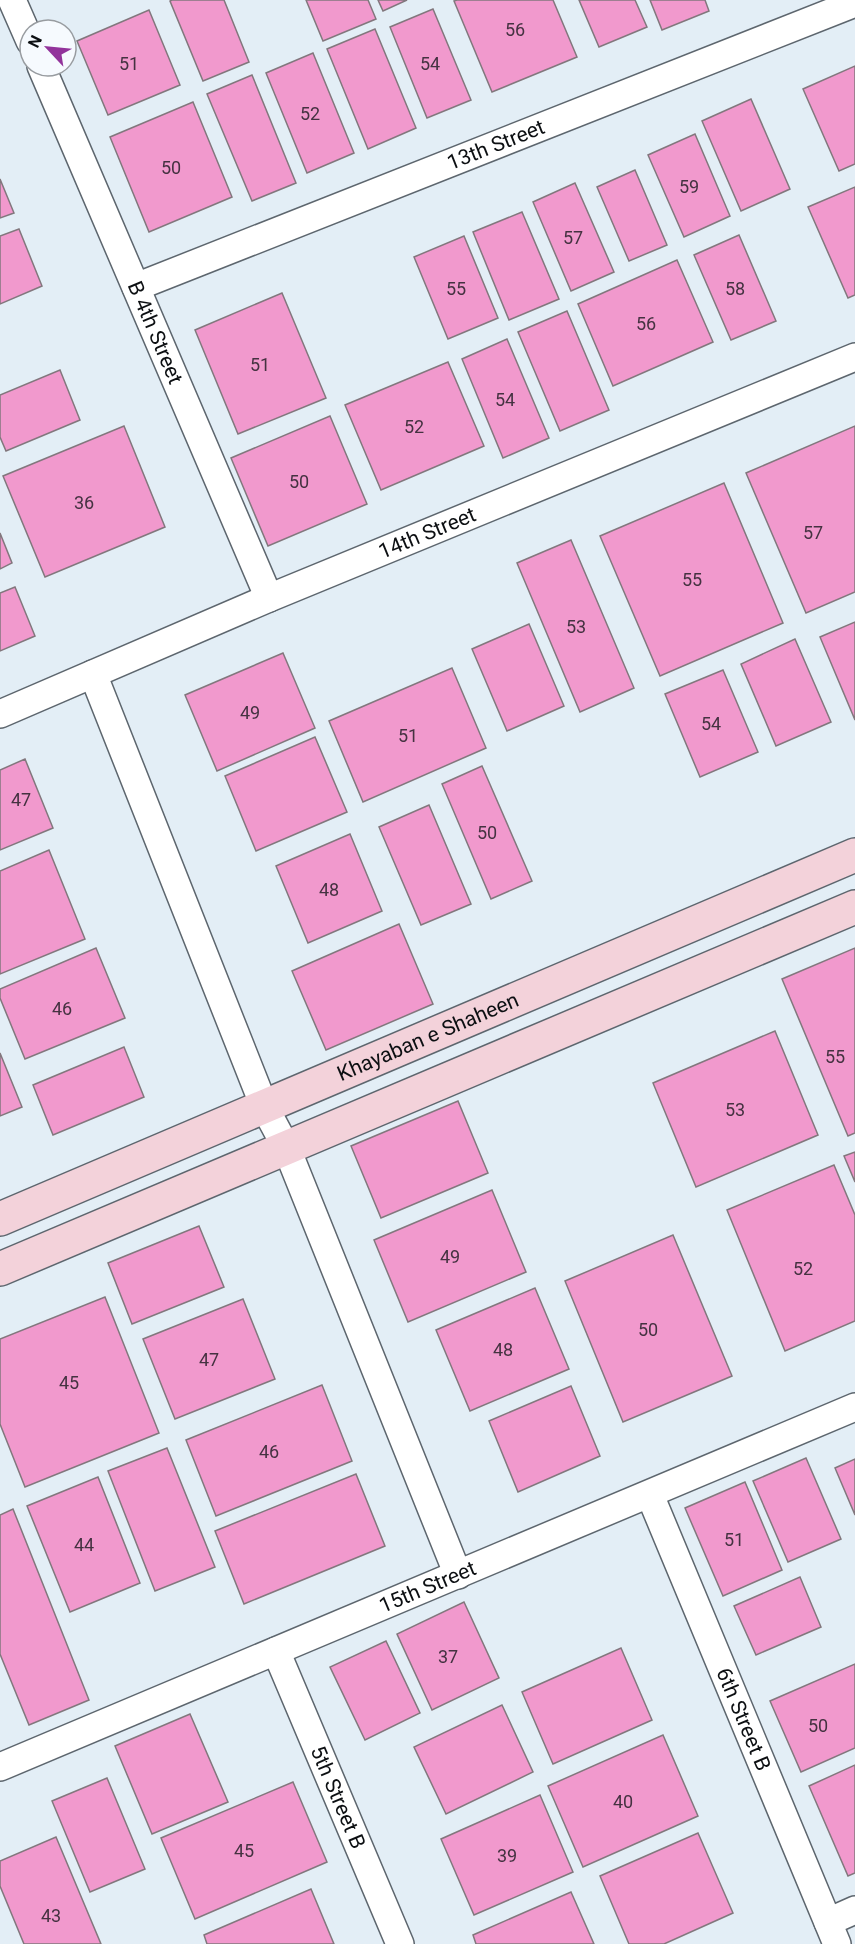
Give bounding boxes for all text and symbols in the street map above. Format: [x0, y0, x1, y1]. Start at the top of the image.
north arrow [18, 18, 78, 78]
house number: 56 [505, 19, 525, 40]
text: N [24, 32, 46, 51]
house number: 51 [119, 53, 139, 74]
house number: 54 [420, 53, 440, 74]
house number: 52 [300, 103, 320, 124]
street label: 13th Street [444, 115, 548, 175]
house number: 50 [161, 157, 181, 178]
house number: 59 [679, 176, 699, 197]
house number: 57 [563, 227, 583, 248]
street label: B 4th Street [123, 278, 188, 388]
house number: 55 [446, 278, 466, 299]
house number: 58 [725, 278, 745, 299]
house number: 56 [636, 313, 656, 334]
house number: 51 [250, 354, 270, 375]
house number: 54 [495, 389, 515, 410]
house number: 52 [404, 416, 424, 437]
house number: 50 [289, 471, 309, 492]
house number: 36 [74, 492, 94, 513]
street label: 14th Street [375, 502, 479, 564]
house number: 57 [803, 522, 823, 543]
house number: 55 [682, 569, 702, 590]
house number: 53 [566, 616, 586, 637]
house number: 49 [240, 702, 260, 723]
house number: 54 [701, 713, 721, 734]
house number: 51 [398, 725, 418, 746]
house number: 47 [11, 789, 31, 810]
house number: 50 [477, 822, 497, 843]
house number: 48 [319, 879, 339, 900]
street label: Khayaban e Shaheen [334, 988, 522, 1086]
house number: 46 [52, 998, 72, 1019]
house number: 55 [825, 1046, 845, 1067]
house number: 53 [725, 1099, 745, 1120]
house number: 49 [440, 1246, 460, 1267]
house number: 52 [793, 1258, 813, 1279]
house number: 50 [638, 1319, 658, 1340]
house number: 48 [493, 1339, 513, 1360]
house number: 47 [199, 1349, 219, 1370]
house number: 45 [59, 1372, 79, 1393]
house number: 46 [259, 1441, 279, 1462]
house number: 51 [724, 1529, 744, 1550]
house number: 44 [74, 1534, 94, 1555]
street label: 15th Street [376, 1556, 480, 1618]
house number: 37 [438, 1646, 458, 1667]
street label: 6th Street B [711, 1664, 775, 1774]
house number: 50 [808, 1715, 828, 1736]
street label: 5th Street B [306, 1742, 370, 1852]
house number: 40 [613, 1791, 633, 1812]
house number: 45 [234, 1840, 254, 1861]
house number: 39 [497, 1845, 517, 1866]
house number: 43 [41, 1905, 61, 1926]

